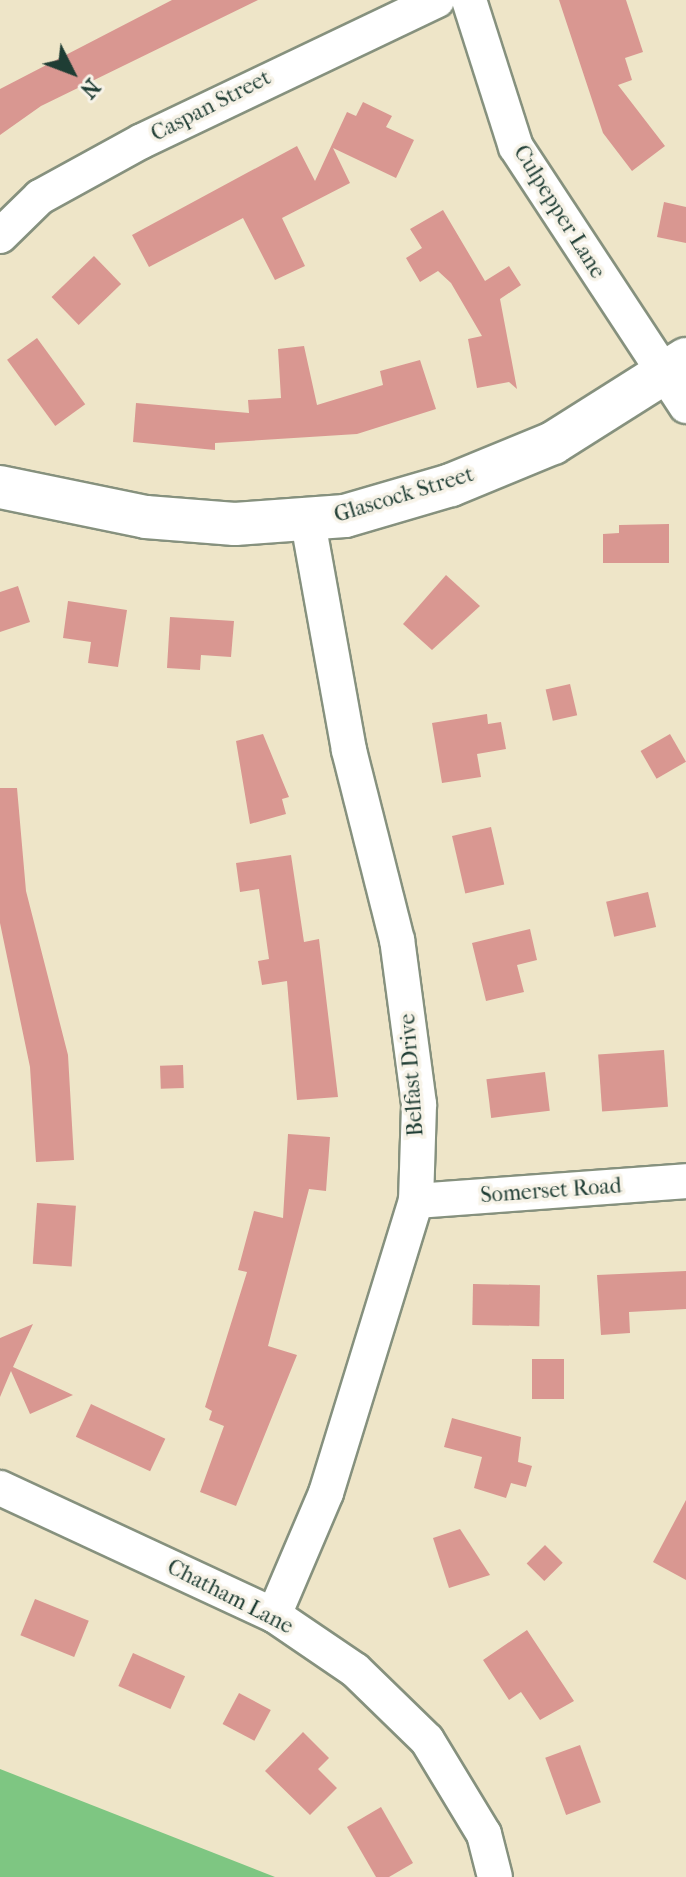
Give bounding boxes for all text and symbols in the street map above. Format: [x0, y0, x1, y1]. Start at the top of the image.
north arrow [32, 32, 112, 112]
street label: Caspan Street [147, 65, 275, 147]
text: N [75, 73, 105, 103]
street label: Culpepper Lane [508, 141, 610, 283]
street label: Glascock Street [331, 461, 477, 529]
street label: Belfast Drive [395, 1013, 429, 1137]
street label: Somerset Road [480, 1173, 622, 1209]
street label: Chatham Lane [163, 1554, 297, 1640]

